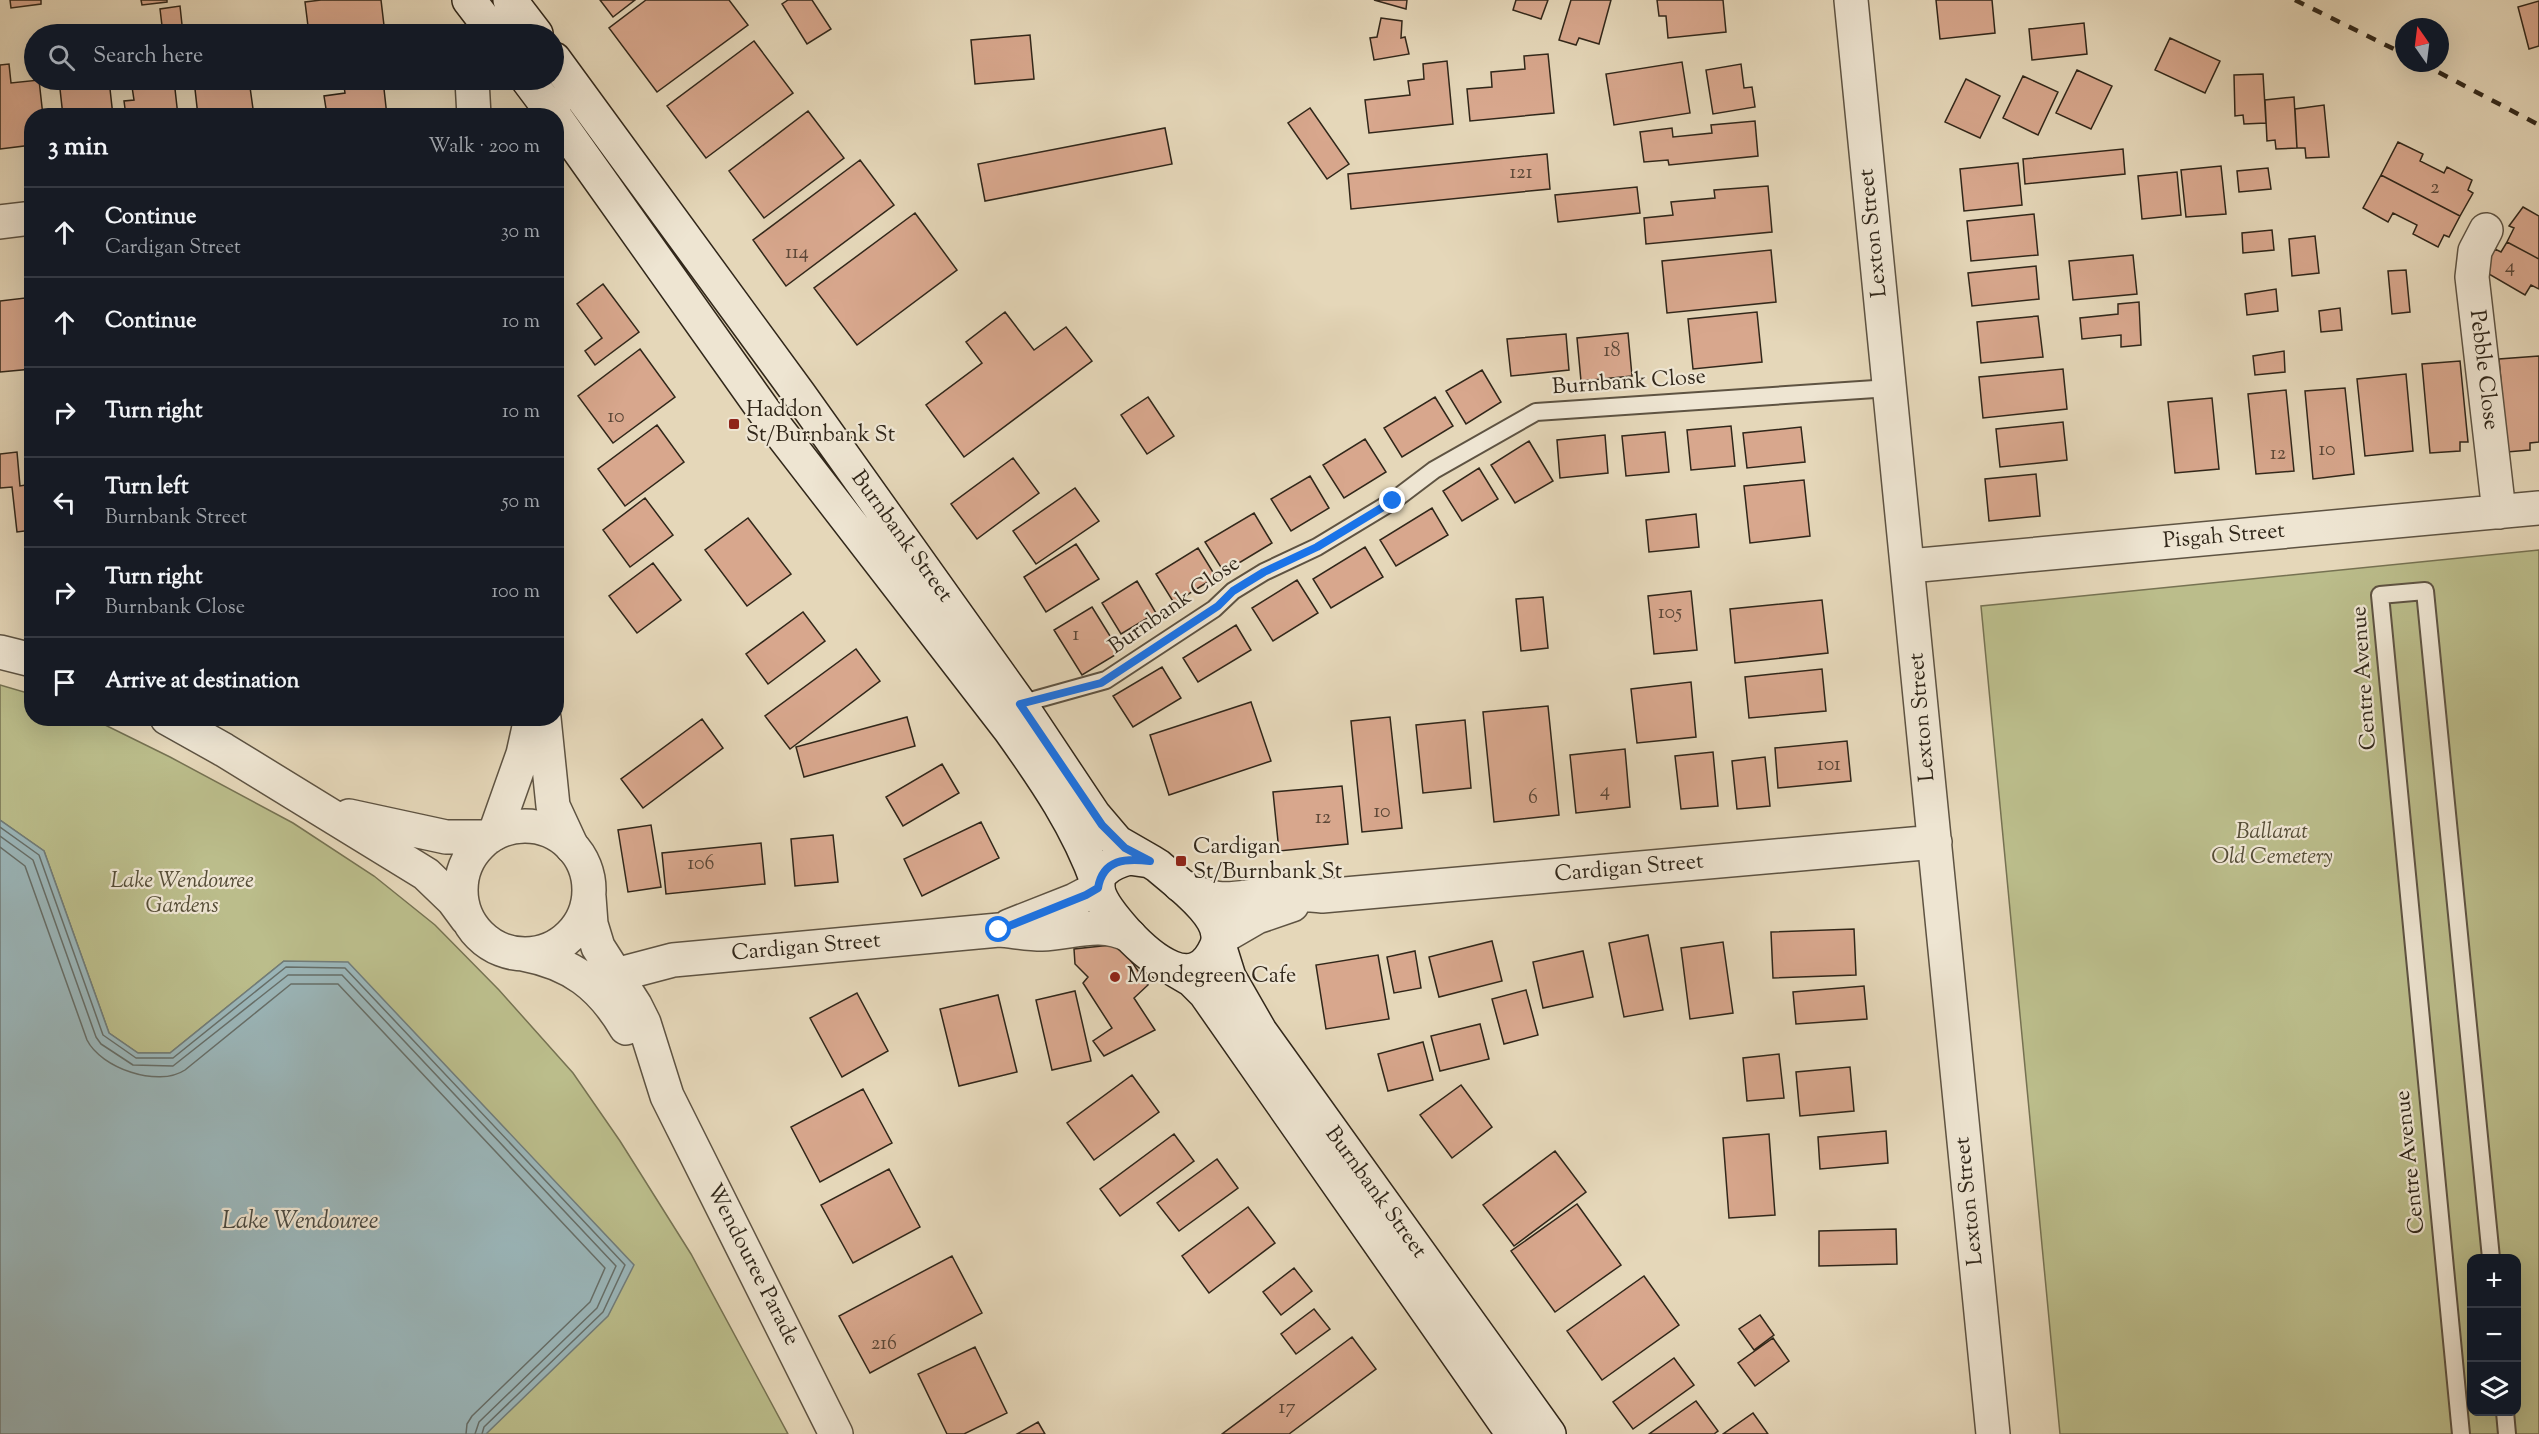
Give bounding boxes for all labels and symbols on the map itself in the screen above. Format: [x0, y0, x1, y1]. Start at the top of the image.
north arrow [2395, 18, 2449, 72]
house number: 121 [1510, 159, 1533, 188]
street label: Lexton Street [1851, 167, 1897, 299]
house number: 2 [2430, 174, 2440, 203]
house number: 114 [785, 239, 809, 268]
house number: 4 [2505, 253, 2515, 282]
street label: Pebble Close [2460, 308, 2506, 432]
house number: 18 [1604, 337, 1620, 366]
street label: Burnbank Close [1551, 362, 1707, 404]
place label: Haddon St/Burnbank St [746, 395, 896, 452]
house number: 10 [607, 403, 625, 432]
marker: Haddon St/Burnbank St [727, 417, 741, 431]
house number: 10 [2318, 436, 2336, 465]
house number: 12 [2270, 440, 2286, 469]
street label: Burnbank Street [842, 464, 960, 610]
route end [1379, 487, 1405, 513]
street label: Pisgah Street [2162, 516, 2287, 558]
street label: Burnbank Close [1103, 549, 1247, 663]
house number: 105 [1658, 599, 1682, 628]
street label: Centre Avenue [2344, 605, 2386, 751]
house number: 1 [1073, 621, 1080, 650]
street label: Lexton Street [1901, 651, 1945, 783]
house number: 101 [1817, 751, 1841, 780]
house number: 4 [1600, 777, 1610, 806]
house number: 6 [1528, 784, 1538, 813]
house number: 10 [1373, 798, 1391, 827]
house number: 12 [1315, 804, 1331, 833]
park label: Ballarat Old Cemetery [2211, 817, 2333, 874]
place label: Cardigan St/Burnbank St [1193, 832, 1343, 889]
street label: Cardigan Street [1553, 847, 1705, 891]
house number: 106 [687, 850, 715, 879]
marker: Cardigan St/Burnbank St [1174, 854, 1188, 868]
park label: Lake Wendouree Gardens [110, 866, 254, 923]
route start [985, 916, 1011, 942]
street label: Cardigan Street [730, 926, 882, 970]
place label: Mondegreen Cafe [1127, 961, 1296, 993]
marker: Mondegreen Cafe [1108, 970, 1122, 984]
street label: Centre Avenue [2388, 1089, 2434, 1235]
street label: Burnbank Street [1316, 1120, 1434, 1266]
street label: Lexton Street [1947, 1135, 1993, 1267]
street label: Wendouree Parade [697, 1178, 807, 1352]
water label: Lake Wendouree [222, 1205, 378, 1239]
house number: 216 [871, 1330, 897, 1359]
house number: 17 [1279, 1394, 1295, 1423]

